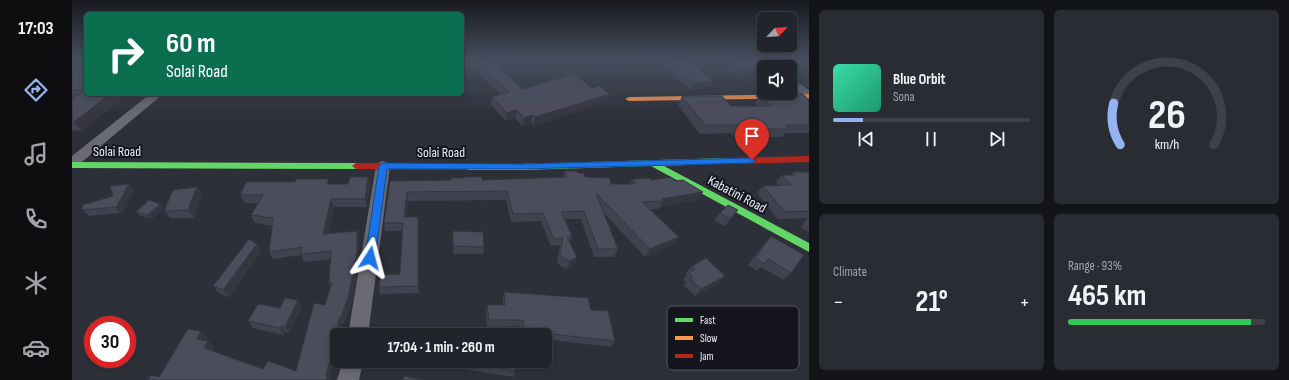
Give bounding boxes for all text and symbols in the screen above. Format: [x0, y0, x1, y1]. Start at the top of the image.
north arrow [757, 12, 797, 52]
map controls [757, 12, 797, 100]
text: 17:03 [18, 18, 54, 39]
text: 60 m [166, 27, 215, 60]
icon: right [100, 28, 152, 80]
button: sound [757, 60, 797, 100]
text: Solai Road [166, 61, 228, 82]
text: Blue Orbit [893, 70, 945, 89]
icon: directions [22, 76, 50, 104]
text: Sona [893, 89, 915, 105]
text: 26 [1148, 91, 1185, 140]
pin [735, 119, 769, 160]
icon: arrive [741, 125, 763, 147]
icon: previous [855, 128, 877, 150]
icon: pause [920, 128, 942, 150]
icon: next [986, 128, 1008, 150]
text: km/h [1154, 135, 1179, 152]
icon: music [22, 140, 50, 168]
street label: Solai Road [93, 143, 141, 160]
street label: Solai Road [417, 144, 465, 161]
street label: Kabatini Road [705, 172, 769, 217]
icon: phone [22, 205, 50, 233]
position arrow [349, 237, 391, 279]
text: Range · 93% [1068, 258, 1122, 274]
text: Climate [833, 264, 867, 280]
icon: climate [22, 269, 50, 297]
text: 465 km [1068, 278, 1147, 314]
text: 21° [915, 284, 948, 320]
text: − [833, 289, 844, 316]
text: + [1019, 289, 1030, 316]
legend [667, 306, 799, 370]
text: Fast [700, 314, 716, 327]
speed limit sign: 30 [84, 316, 136, 368]
text: Slow [700, 332, 717, 345]
icon: car [22, 334, 50, 362]
text: 17:04 · 1 min · 260 m [387, 338, 495, 357]
text: Jam [699, 350, 714, 363]

